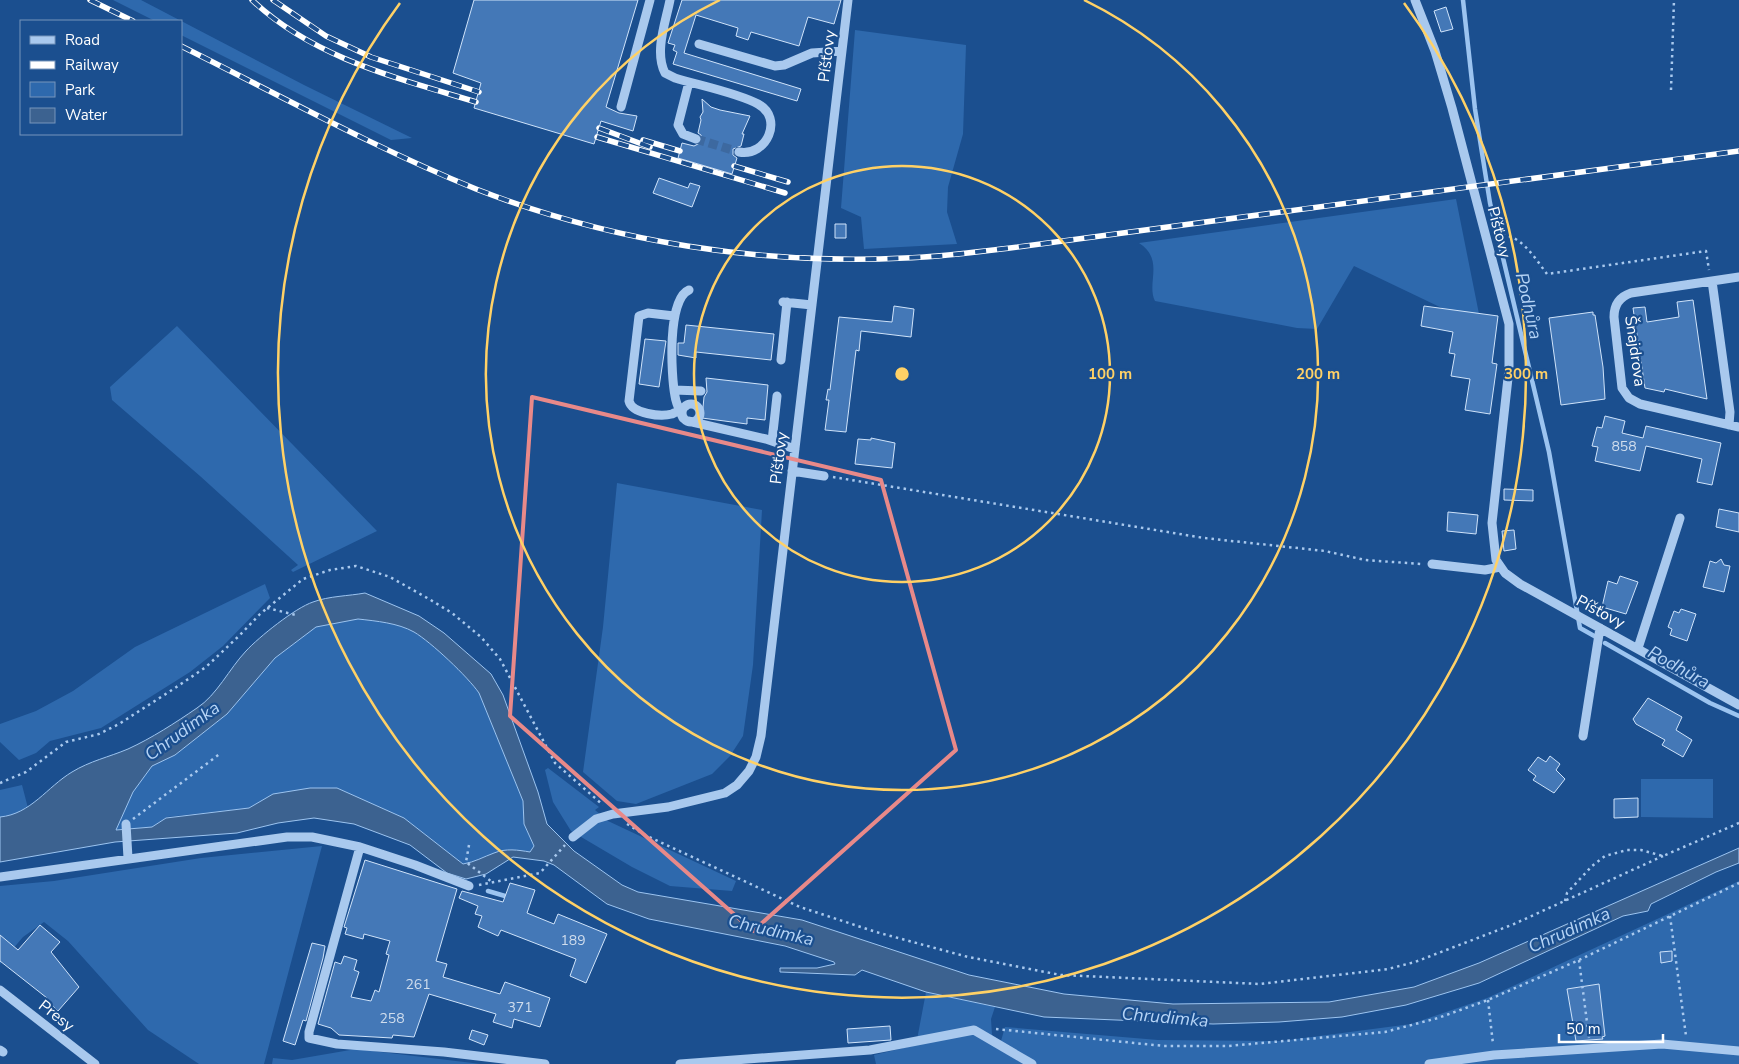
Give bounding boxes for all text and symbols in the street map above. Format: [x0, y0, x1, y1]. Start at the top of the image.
legend [20, 20, 182, 135]
street label: Píšťovy [813, 28, 841, 84]
text: Road [65, 30, 100, 50]
text: Railway [65, 55, 119, 75]
text: Park [65, 80, 95, 100]
text: Water [65, 105, 108, 125]
street label: Píšťovy [1482, 204, 1517, 261]
water label: Podhůra [1510, 270, 1548, 342]
street label: Šnajdrova [1619, 314, 1651, 388]
text: 100 m [1088, 364, 1132, 384]
text: 200 m [1296, 364, 1340, 384]
text: 300 m [1504, 364, 1548, 384]
centre of rings [893, 365, 911, 383]
street label: Píšťovy [765, 430, 793, 486]
house number: 858 [1611, 437, 1637, 456]
street label: Píšťovy [1572, 590, 1630, 634]
water label: Podhůra [1644, 640, 1714, 694]
water label: Chrudimka [140, 696, 224, 766]
water label: Chrudimka [1524, 901, 1614, 959]
water label: Chrudimka [726, 908, 816, 952]
house number: 189 [560, 931, 586, 950]
house number: 261 [405, 975, 431, 994]
street label: Presy [34, 995, 79, 1037]
house number: 371 [507, 998, 533, 1017]
water label: Chrudimka [1120, 1001, 1210, 1033]
house number: 258 [379, 1009, 405, 1028]
scale bar [1559, 1012, 1663, 1044]
text: 50 m [1566, 1019, 1601, 1039]

